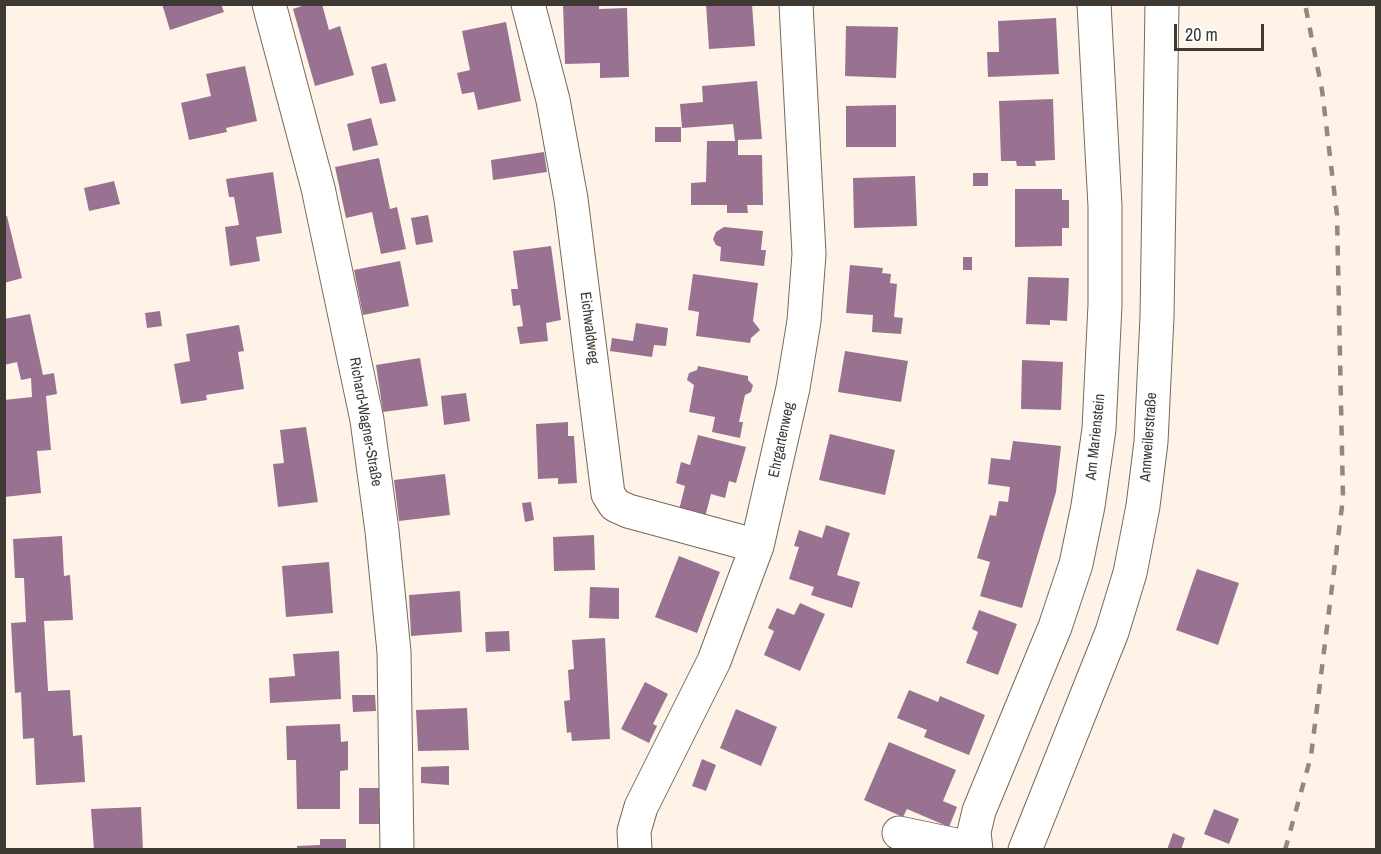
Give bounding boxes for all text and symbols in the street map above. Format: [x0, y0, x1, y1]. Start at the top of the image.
scale bar [1177, 12, 1267, 50]
text: 20 m [1185, 22, 1218, 47]
street label: Eichwaldweg [576, 291, 602, 365]
street label: Richard-Wagner-Straße [345, 356, 385, 488]
street label: Annweilerstraße [1137, 392, 1161, 482]
street label: Am Marienstein [1083, 393, 1109, 481]
street label: Ehrgartenweg [765, 401, 799, 479]

